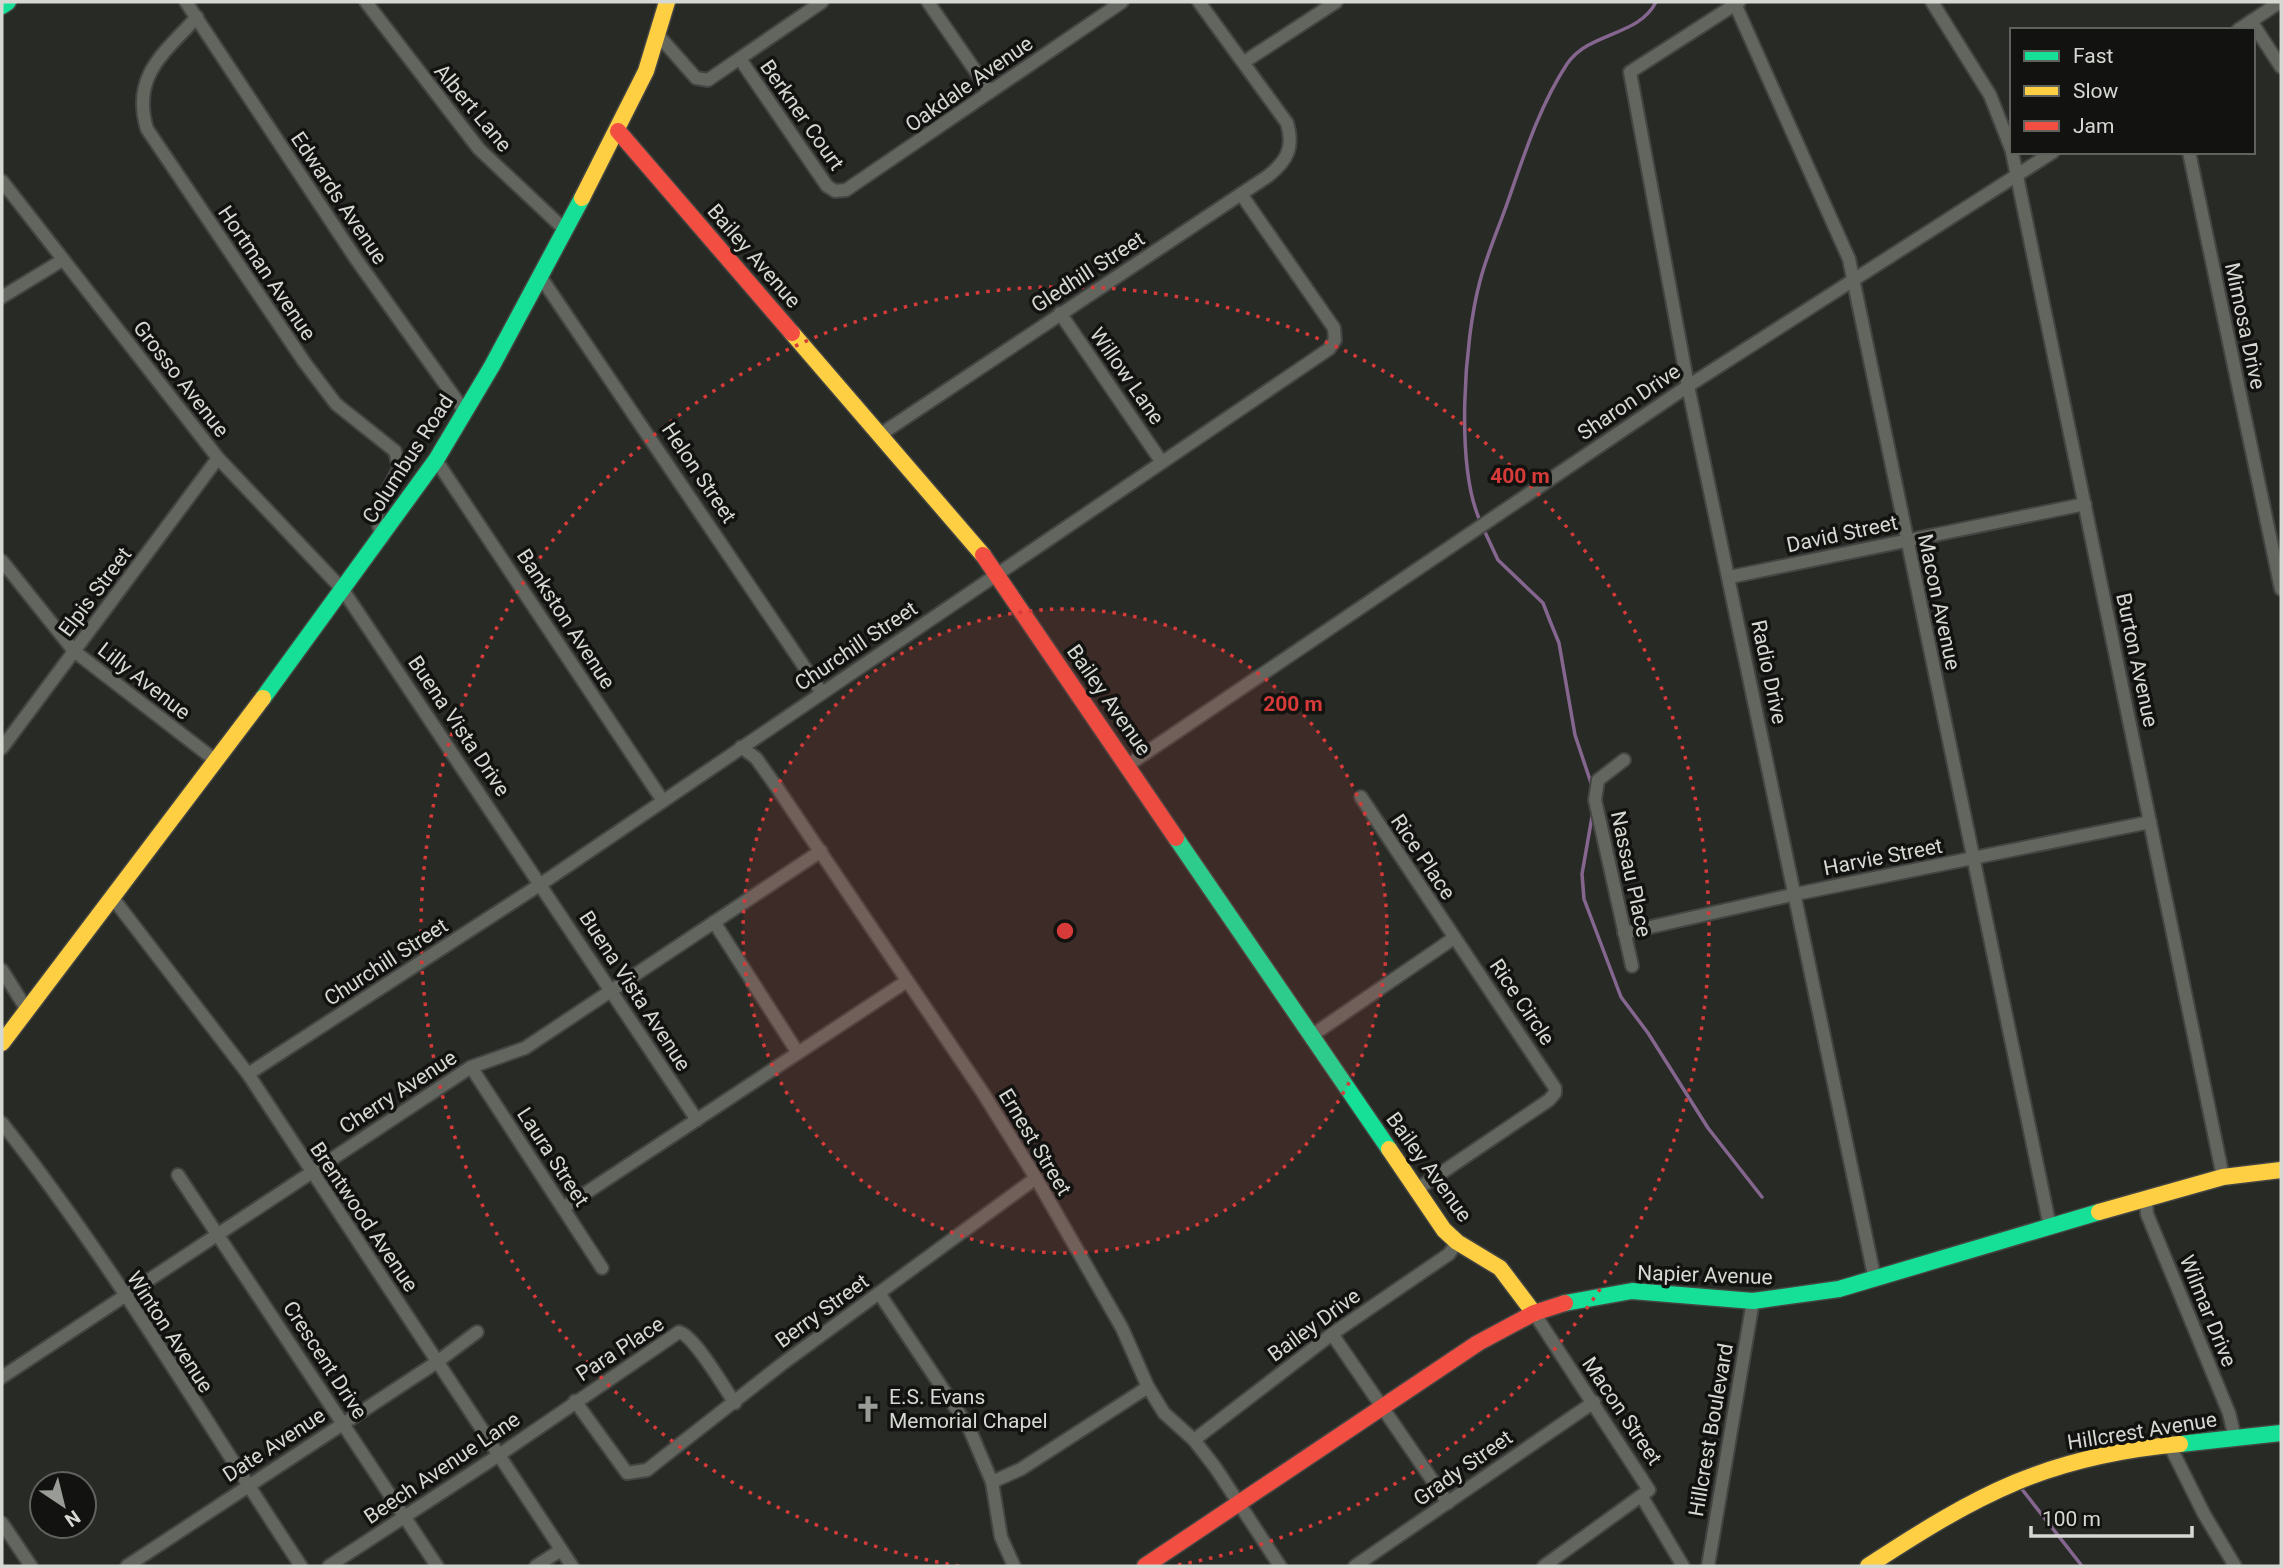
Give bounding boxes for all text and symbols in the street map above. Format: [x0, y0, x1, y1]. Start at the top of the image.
legend [2010, 28, 2255, 154]
street label: Oakdale Avenue [901, 31, 1037, 137]
text: Fast [2073, 44, 2114, 68]
street label: Berkner Court [755, 55, 849, 175]
street label: Albert Lane [429, 59, 517, 157]
text: Slow [2073, 79, 2119, 103]
text: Jam [2073, 114, 2114, 138]
street label: Edwards Avenue [286, 127, 392, 269]
street label: Bailey Avenue [702, 199, 806, 313]
street label: Hortman Avenue [213, 201, 321, 345]
street label: Gledhill Street [1027, 226, 1149, 317]
street label: Mimosa Drive [2220, 261, 2270, 391]
street label: Grosso Avenue [128, 316, 234, 442]
street label: Willow Lane [1085, 323, 1169, 429]
street label: Sharon Drive [1573, 359, 1685, 445]
street label: Columbus Road [358, 390, 458, 528]
street label: Helon Street [657, 418, 741, 528]
text: 400 m [1490, 464, 1550, 488]
street label: David Street [1784, 511, 1900, 557]
street label: Macon Avenue [1913, 532, 1965, 672]
street label: Elpis Street [54, 543, 136, 641]
street label: Bankston Avenue [512, 545, 620, 693]
street label: Burton Avenue [2111, 591, 2163, 729]
street label: Churchill Street [790, 596, 922, 696]
street label: Radio Drive [1746, 618, 1792, 726]
street label: Lilly Avenue [93, 638, 195, 724]
street label: Bailey Avenue [1062, 640, 1156, 760]
street label: Buena Vista Drive [403, 651, 515, 801]
text: 200 m [1263, 692, 1323, 716]
street label: Nassau Place [1606, 809, 1656, 939]
street label: Rice Place [1386, 810, 1460, 904]
street label: Harvie Street [1821, 834, 1945, 880]
street label: Buena Vista Avenue [574, 907, 696, 1075]
street label: Churchill Street [320, 913, 452, 1011]
centre of rings [1053, 919, 1077, 943]
street label: Rice Circle [1485, 955, 1559, 1049]
street label: Cherry Avenue [335, 1045, 461, 1139]
street label: Ernest Street [994, 1084, 1076, 1200]
street label: Laura Street [512, 1103, 594, 1211]
street label: Bailey Avenue [1381, 1108, 1477, 1226]
street label: Brentwood Avenue [305, 1138, 423, 1296]
street label: Wilmar Drive [2175, 1252, 2241, 1370]
street label: Napier Avenue [1637, 1261, 1773, 1289]
street label: Winton Avenue [122, 1267, 218, 1397]
street label: Berry Street [771, 1269, 873, 1353]
street label: Bailey Drive [1263, 1284, 1365, 1366]
street label: Crescent Drive [278, 1297, 372, 1423]
street label: Para Place [572, 1312, 668, 1386]
street label: Hillcrest Boulevard [1684, 1342, 1738, 1518]
street label: Macon Street [1577, 1353, 1667, 1470]
place label: E.S. Evans Memorial Chapel [889, 1385, 1048, 1433]
church icon: E.S. Evans Memorial Chapel [853, 1394, 883, 1424]
street label: Date Avenue [218, 1403, 330, 1487]
street label: Beech Avenue Lane [360, 1407, 524, 1529]
street label: Hillcrest Avenue [2066, 1407, 2218, 1455]
street label: Grady Street [1409, 1425, 1517, 1511]
north arrow [28, 1470, 98, 1540]
scale bar [2031, 1494, 2192, 1538]
text: N [60, 1505, 85, 1532]
text: 100 m [2042, 1507, 2101, 1531]

